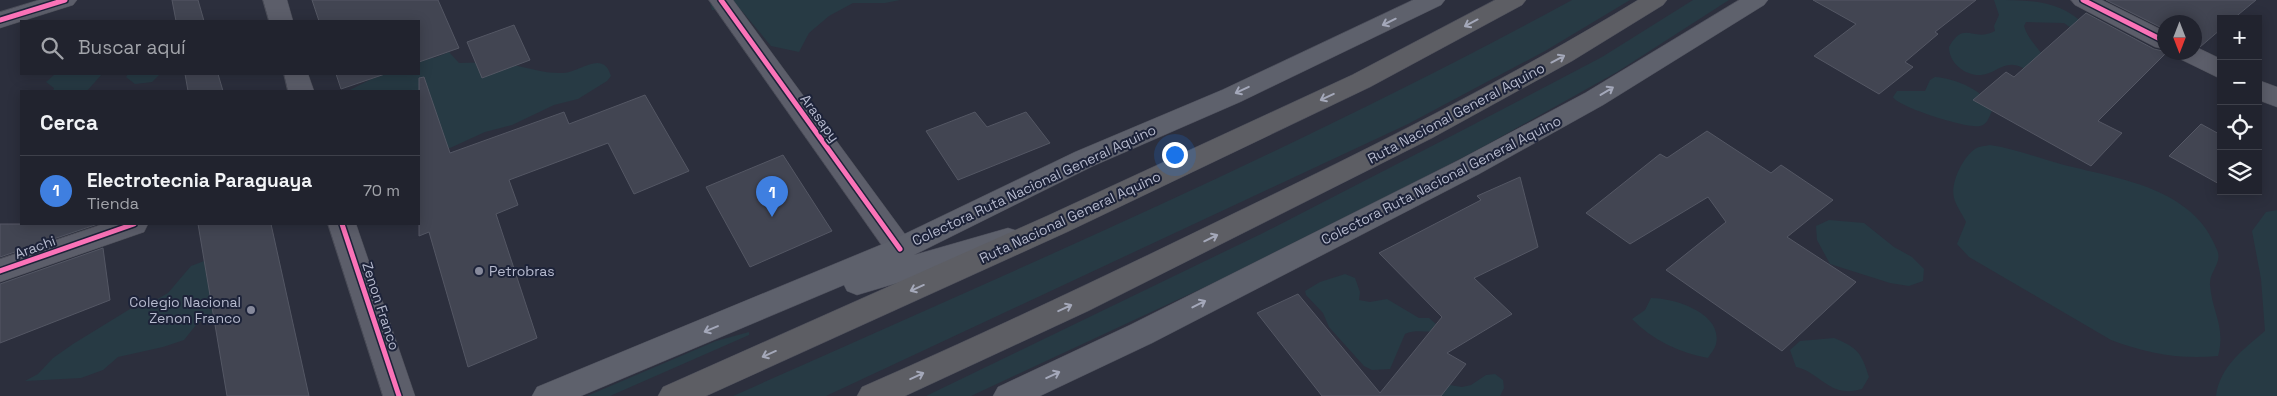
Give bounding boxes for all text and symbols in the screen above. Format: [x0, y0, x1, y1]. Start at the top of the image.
north arrow [2157, 15, 2202, 60]
map controls [2217, 15, 2262, 195]
button: + [2217, 15, 2262, 60]
one-way arrow [1382, 17, 1397, 27]
one-way arrow [1464, 19, 1479, 28]
search box [20, 20, 420, 75]
icon: search [38, 34, 66, 62]
text: Buscar aquí [78, 35, 186, 60]
one-way arrow [1550, 53, 1564, 63]
street label: Ruta Nacional General Aquino [1364, 59, 1548, 167]
button: − [2217, 60, 2262, 105]
one-way arrow [1235, 86, 1250, 96]
one-way arrow [1599, 86, 1613, 96]
street label: Arasapy [797, 91, 843, 145]
one-way arrow [1319, 92, 1334, 102]
button: locate [2217, 105, 2262, 150]
text: Cerca [40, 109, 98, 136]
street label: Colectora Ruta Nacional General Aquino [1318, 111, 1564, 249]
street label: Colectora Ruta Nacional General Aquino [909, 121, 1159, 249]
your location [1162, 142, 1188, 168]
button: layers [2217, 150, 2262, 195]
street label: Ruta Nacional General Aquino [977, 167, 1163, 267]
text: Electrotecnia Paraguaya [87, 168, 312, 193]
pin: 1 [756, 176, 788, 217]
text: 1 [52, 180, 60, 201]
text: 70 m [363, 180, 400, 201]
text: Tienda [87, 193, 139, 214]
street label: Arachi [12, 231, 58, 263]
one-way arrow [1203, 232, 1218, 242]
street label: Zenon Franco [358, 260, 404, 352]
place label: Petrobras [489, 262, 555, 280]
marker: Petrobras [473, 265, 485, 277]
one-way arrow [910, 283, 925, 293]
place label: Colegio Nacional Zenon Franco [129, 293, 241, 327]
one-way arrow [1191, 299, 1206, 308]
one-way arrow [1057, 303, 1072, 312]
marker: Colegio Nacional Zenon Franco [245, 304, 257, 316]
one-way arrow [704, 325, 719, 335]
one-way arrow [762, 350, 777, 360]
one-way arrow [1045, 370, 1060, 379]
one-way arrow [909, 371, 924, 380]

